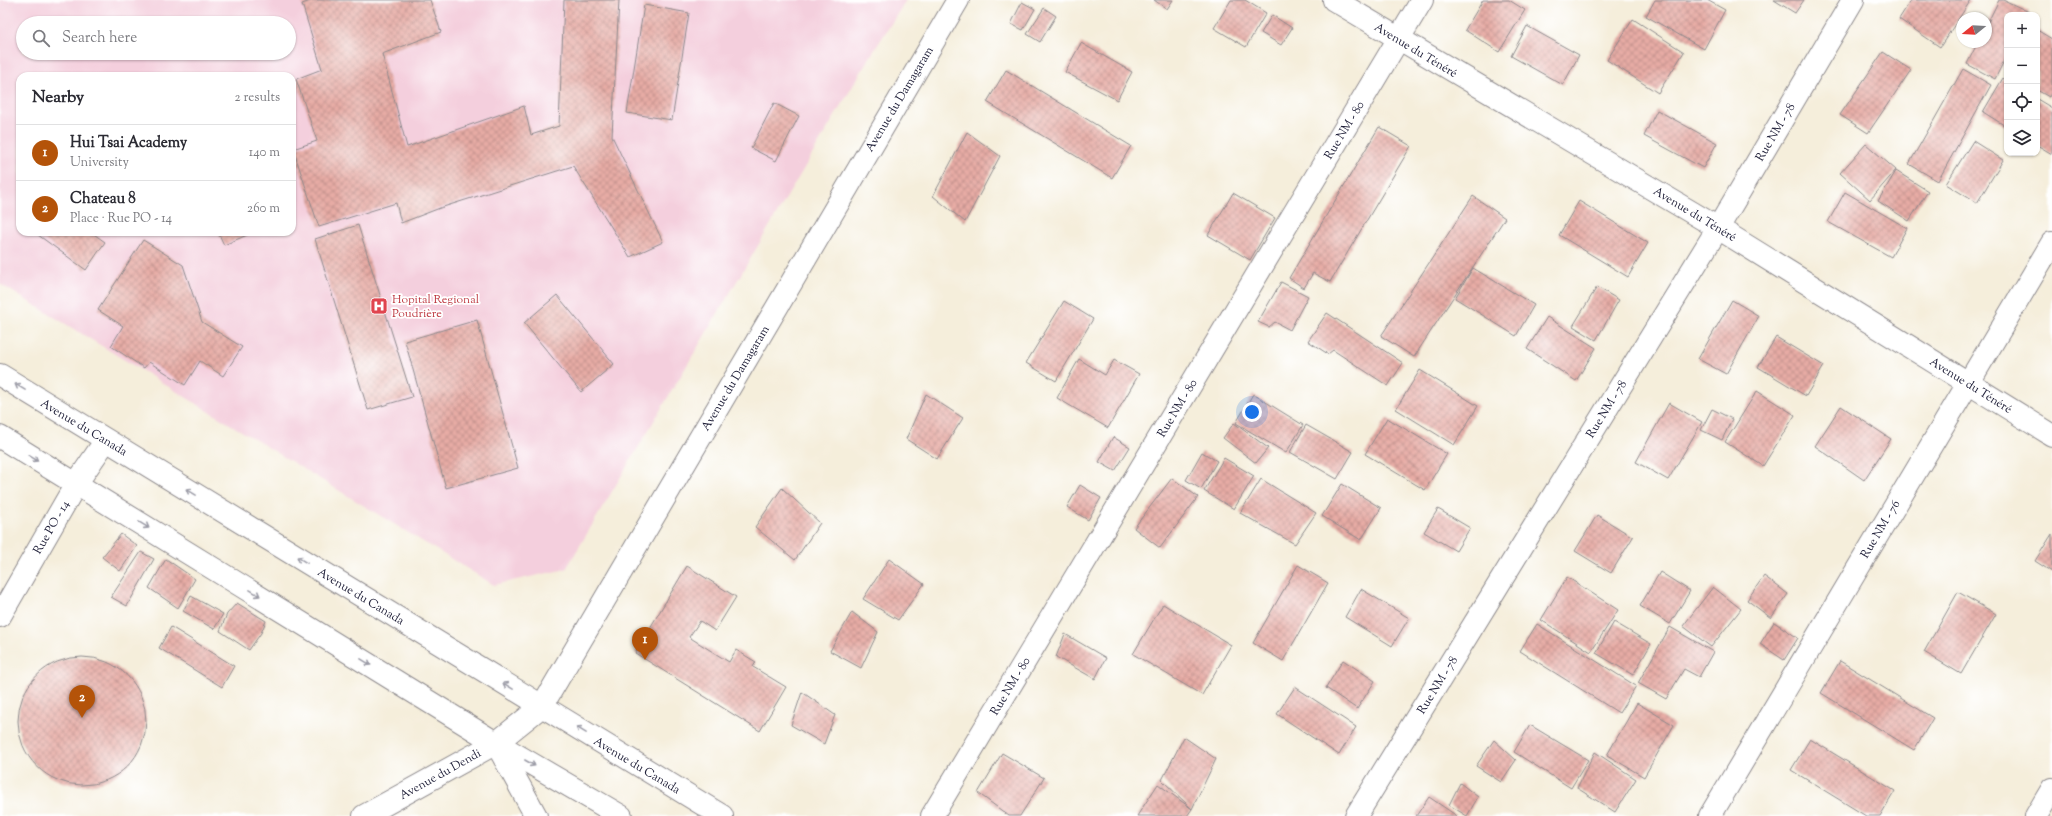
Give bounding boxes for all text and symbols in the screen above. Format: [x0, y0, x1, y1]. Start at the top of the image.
north arrow [1956, 12, 1992, 48]
map controls [2004, 12, 2040, 156]
button: + [2004, 12, 2040, 48]
search box [16, 16, 296, 60]
street label: Avenue du Ténéré [1370, 19, 1461, 83]
icon: search [30, 27, 52, 49]
text: Search here [62, 28, 137, 49]
street label: Avenue du Damagaram [861, 43, 939, 156]
button: − [2004, 48, 2040, 84]
button: locate [2004, 84, 2040, 120]
text: Nearby [32, 86, 84, 110]
text: 2 results [235, 89, 280, 107]
street label: Rue NM - 80 [1320, 98, 1369, 163]
street label: Rue NM - 78 [1751, 100, 1800, 165]
button: layers [2004, 120, 2040, 156]
text: Hui Tsai Academy [70, 133, 187, 154]
text: 1 [43, 144, 47, 162]
text: 140 m [249, 144, 280, 162]
text: University [70, 154, 129, 172]
street label: Avenue du Ténéré [1649, 183, 1740, 247]
text: Chateau 8 [70, 189, 136, 210]
text: 2 [42, 200, 48, 218]
text: 260 m [247, 200, 280, 218]
text: Place · Rue PO - 14 [70, 210, 172, 228]
place label: Hopital Regional Poudrière [392, 291, 480, 323]
hospital icon: Hopital Regional Poudrière [369, 296, 389, 316]
street label: Avenue du Damagaram [697, 322, 775, 435]
street label: Avenue du Ténéré [1926, 353, 2016, 419]
street label: Rue NM - 80 [1153, 376, 1202, 441]
street label: Rue NM - 78 [1582, 377, 1632, 442]
one-way arrow [14, 383, 26, 391]
street label: Avenue du Canada [37, 395, 131, 461]
your location [1242, 402, 1262, 422]
one-way arrow [27, 454, 39, 462]
one-way arrow [185, 487, 197, 495]
street label: Rue PO - 14 [29, 497, 75, 558]
street label: Rue NM - 76 [1856, 497, 1905, 562]
one-way arrow [138, 522, 150, 530]
one-way arrow [296, 555, 308, 563]
street label: Avenue du Canada [314, 564, 408, 630]
one-way arrow [249, 590, 261, 598]
pin: 1 [632, 627, 658, 660]
street label: Rue NM - 78 [1413, 653, 1463, 718]
street label: Rue NM - 80 [986, 654, 1035, 719]
one-way arrow [360, 658, 371, 666]
one-way arrow [502, 681, 514, 689]
pin: 2 [69, 685, 95, 718]
one-way arrow [576, 726, 587, 734]
street label: Avenue du Canada [590, 733, 684, 799]
street label: Avenue du Dendi [396, 745, 485, 805]
one-way arrow [524, 760, 536, 768]

